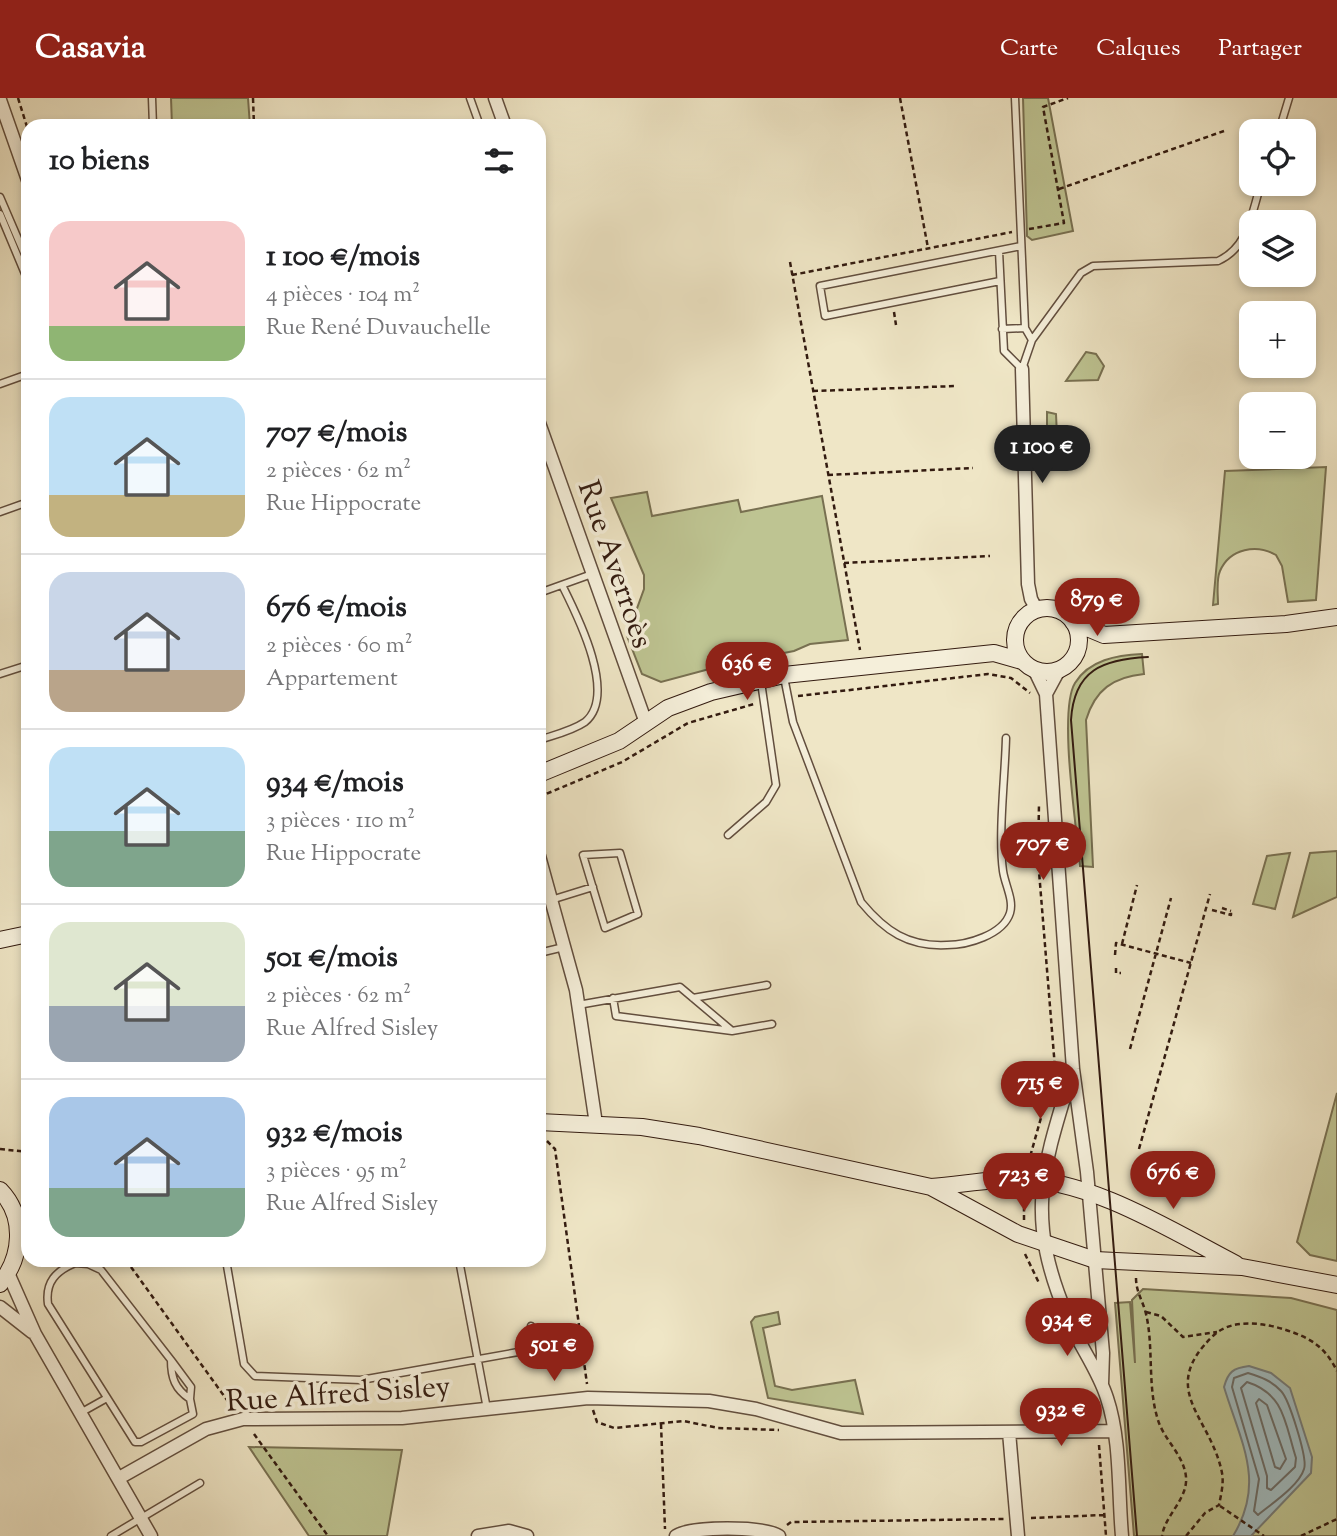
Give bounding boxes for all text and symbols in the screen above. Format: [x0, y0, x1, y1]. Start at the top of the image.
text: Casavia [35, 25, 146, 73]
text: Carte [1000, 32, 1058, 66]
text: Calques [1096, 32, 1180, 66]
text: Partager [1218, 32, 1302, 66]
map controls [1239, 119, 1316, 469]
button: locate [1239, 119, 1316, 196]
text: 10 biens [49, 140, 149, 183]
icon: filters [480, 142, 518, 180]
button: layers [1239, 210, 1316, 287]
text: 1 100 €/mois [266, 236, 420, 279]
icon: home [105, 249, 189, 333]
text: 4 pièces · 104 m² [266, 279, 420, 312]
button: + [1239, 301, 1316, 378]
text: Rue René Duvauchelle [266, 312, 491, 345]
button: − [1239, 392, 1316, 469]
text: 707 €/mois [266, 412, 407, 455]
icon: home [105, 425, 189, 509]
pin: 1 100 € [977, 426, 1107, 485]
text: 1 100 € [1010, 431, 1074, 464]
text: 2 pièces · 62 m² [266, 455, 411, 488]
street label: Rue Averroès [565, 475, 662, 654]
text: Rue Hippocrate [266, 488, 421, 521]
pin: 879 € [1048, 578, 1146, 638]
text: 879 € [1071, 584, 1123, 617]
text: 676 €/mois [266, 587, 407, 630]
icon: home [105, 600, 189, 684]
text: 2 pièces · 60 m² [266, 630, 413, 663]
pin: 636 € [698, 642, 796, 702]
text: 636 € [722, 648, 772, 681]
text: Appartement [266, 663, 398, 696]
text: 934 €/mois [266, 762, 404, 805]
icon: home [105, 775, 189, 859]
text: 3 pièces · 110 m² [266, 805, 415, 838]
pin: 707 € [994, 822, 1092, 882]
text: 707 € [1016, 828, 1070, 861]
text: Rue Hippocrate [266, 838, 421, 871]
text: 501 €/mois [266, 937, 398, 980]
icon: home [105, 950, 189, 1034]
text: 2 pièces · 62 m² [266, 980, 411, 1013]
text: Rue Alfred Sisley [266, 1013, 438, 1046]
pin: 715 € [991, 1062, 1089, 1121]
text: 715 € [1017, 1067, 1063, 1100]
text: 932 €/mois [266, 1112, 403, 1155]
icon: home [105, 1125, 189, 1209]
pin: 676 € [1124, 1152, 1222, 1211]
pin: 723 € [975, 1154, 1073, 1213]
text: 3 pièces · 95 m² [266, 1155, 407, 1188]
text: 676 € [1146, 1157, 1200, 1190]
text: 723 € [999, 1159, 1049, 1192]
text: Rue Alfred Sisley [266, 1188, 438, 1221]
pin: 934 € [1018, 1298, 1116, 1358]
text: 934 € [1041, 1304, 1093, 1337]
pin: 501 € [505, 1324, 603, 1383]
text: 501 € [531, 1329, 577, 1362]
street label: Rue Alfred Sisley [225, 1366, 452, 1425]
pin: 932 € [1012, 1388, 1110, 1448]
text: 932 € [1036, 1394, 1086, 1427]

